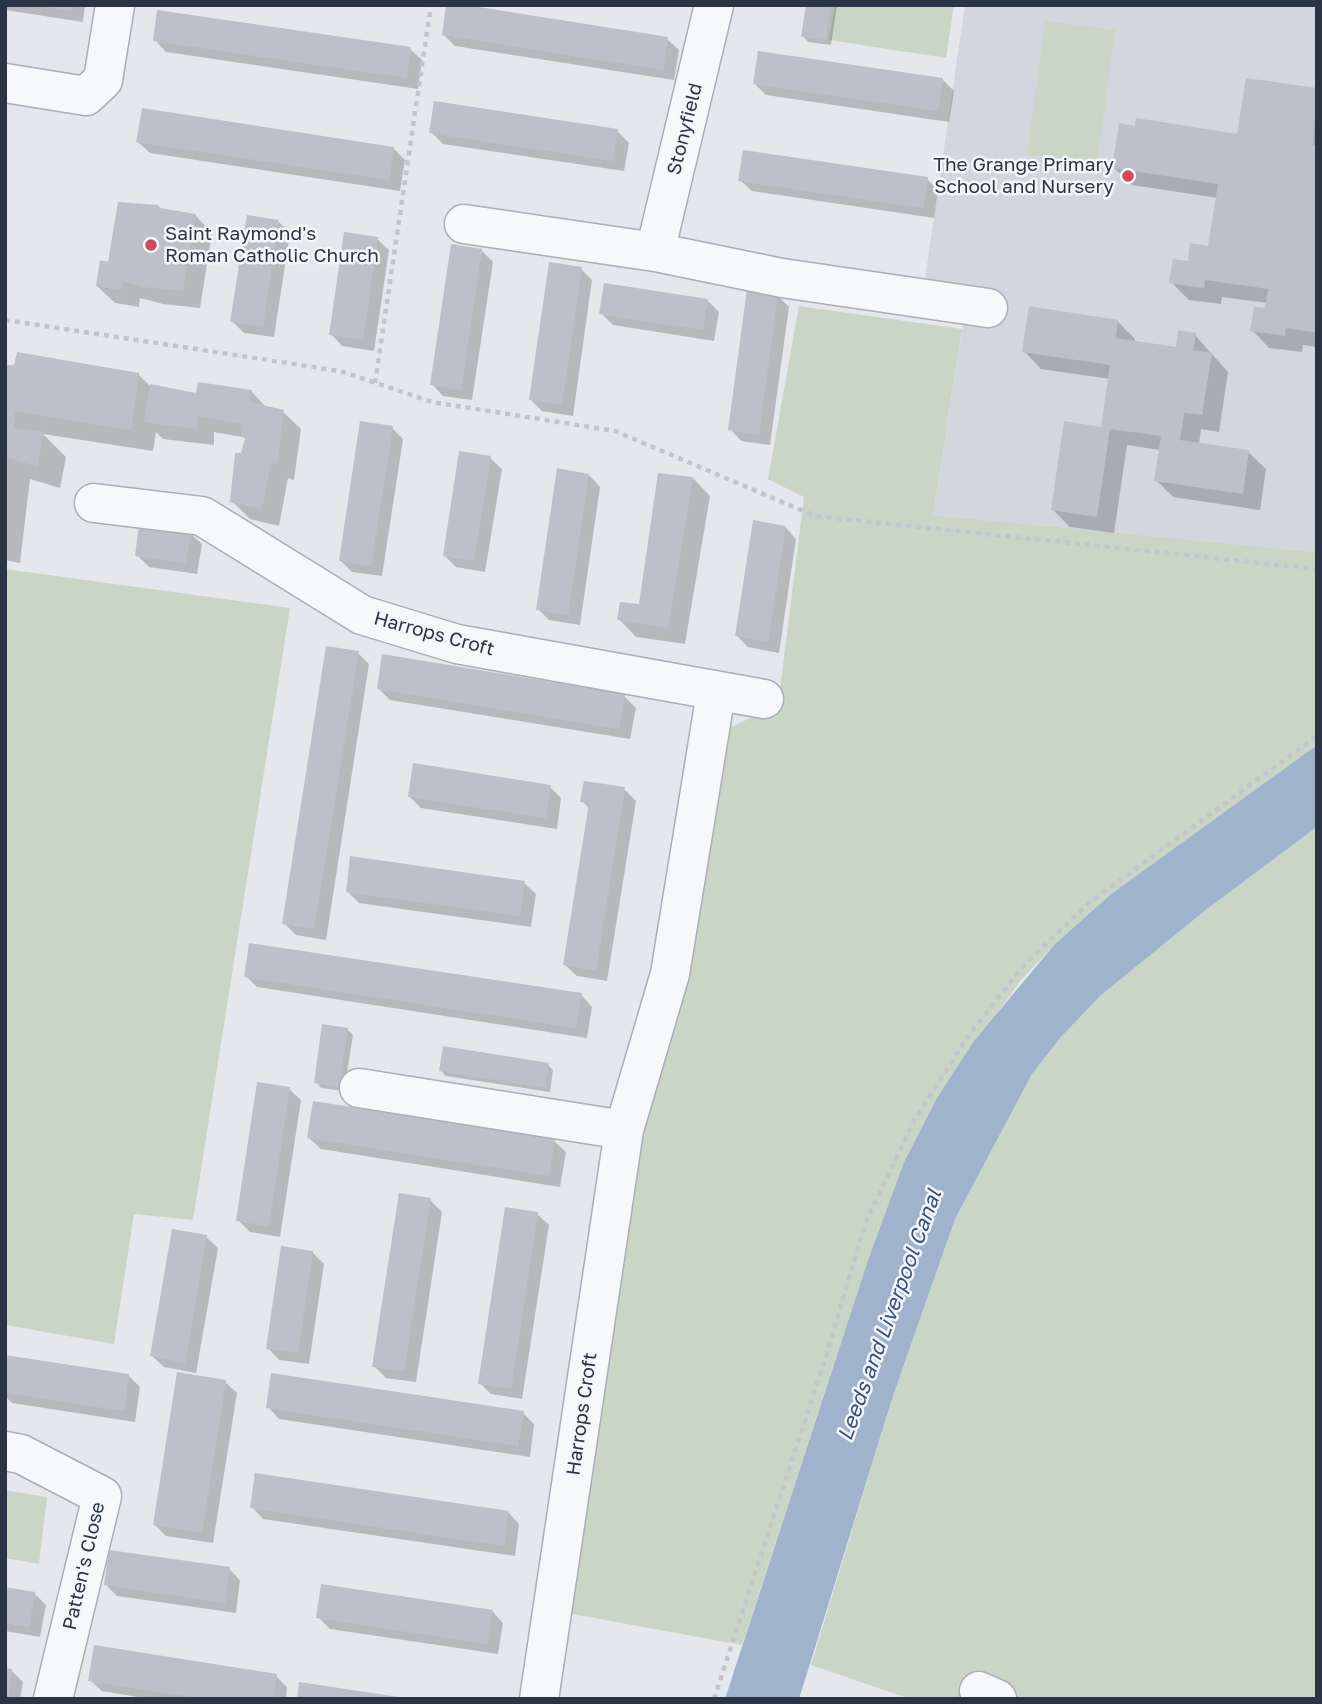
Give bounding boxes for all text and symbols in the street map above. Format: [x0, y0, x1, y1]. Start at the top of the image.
street label: Stonyfield [663, 81, 707, 177]
place label: The Grange Primary School and Nursery [933, 154, 1114, 198]
marker: The Grange Primary School and Nursery [1120, 168, 1136, 184]
place label: Saint Raymond's Roman Catholic Church [165, 223, 379, 267]
marker: Saint Raymond's Roman Catholic Church [143, 237, 159, 253]
street label: Harrops Croft [371, 607, 497, 661]
water label: Leeds and Liverpool Canal [833, 1186, 947, 1444]
street label: Harrops Croft [562, 1351, 602, 1477]
street label: Patten's Close [58, 1500, 110, 1632]

